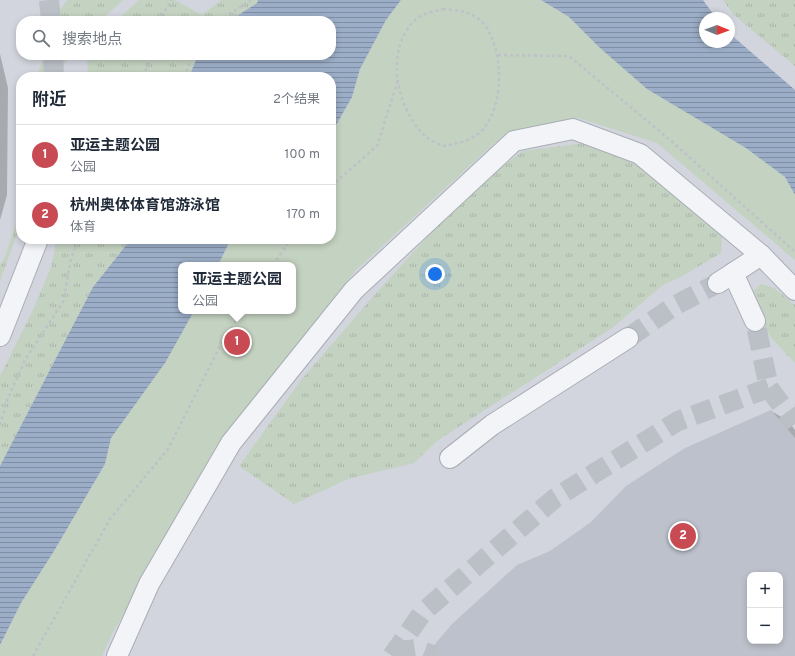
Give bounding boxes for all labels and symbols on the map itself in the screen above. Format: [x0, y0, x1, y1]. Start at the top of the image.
north arrow [699, 12, 735, 48]
your location [425, 264, 445, 284]
pin: 1 [224, 327, 250, 357]
pin: 2 [670, 521, 696, 551]

